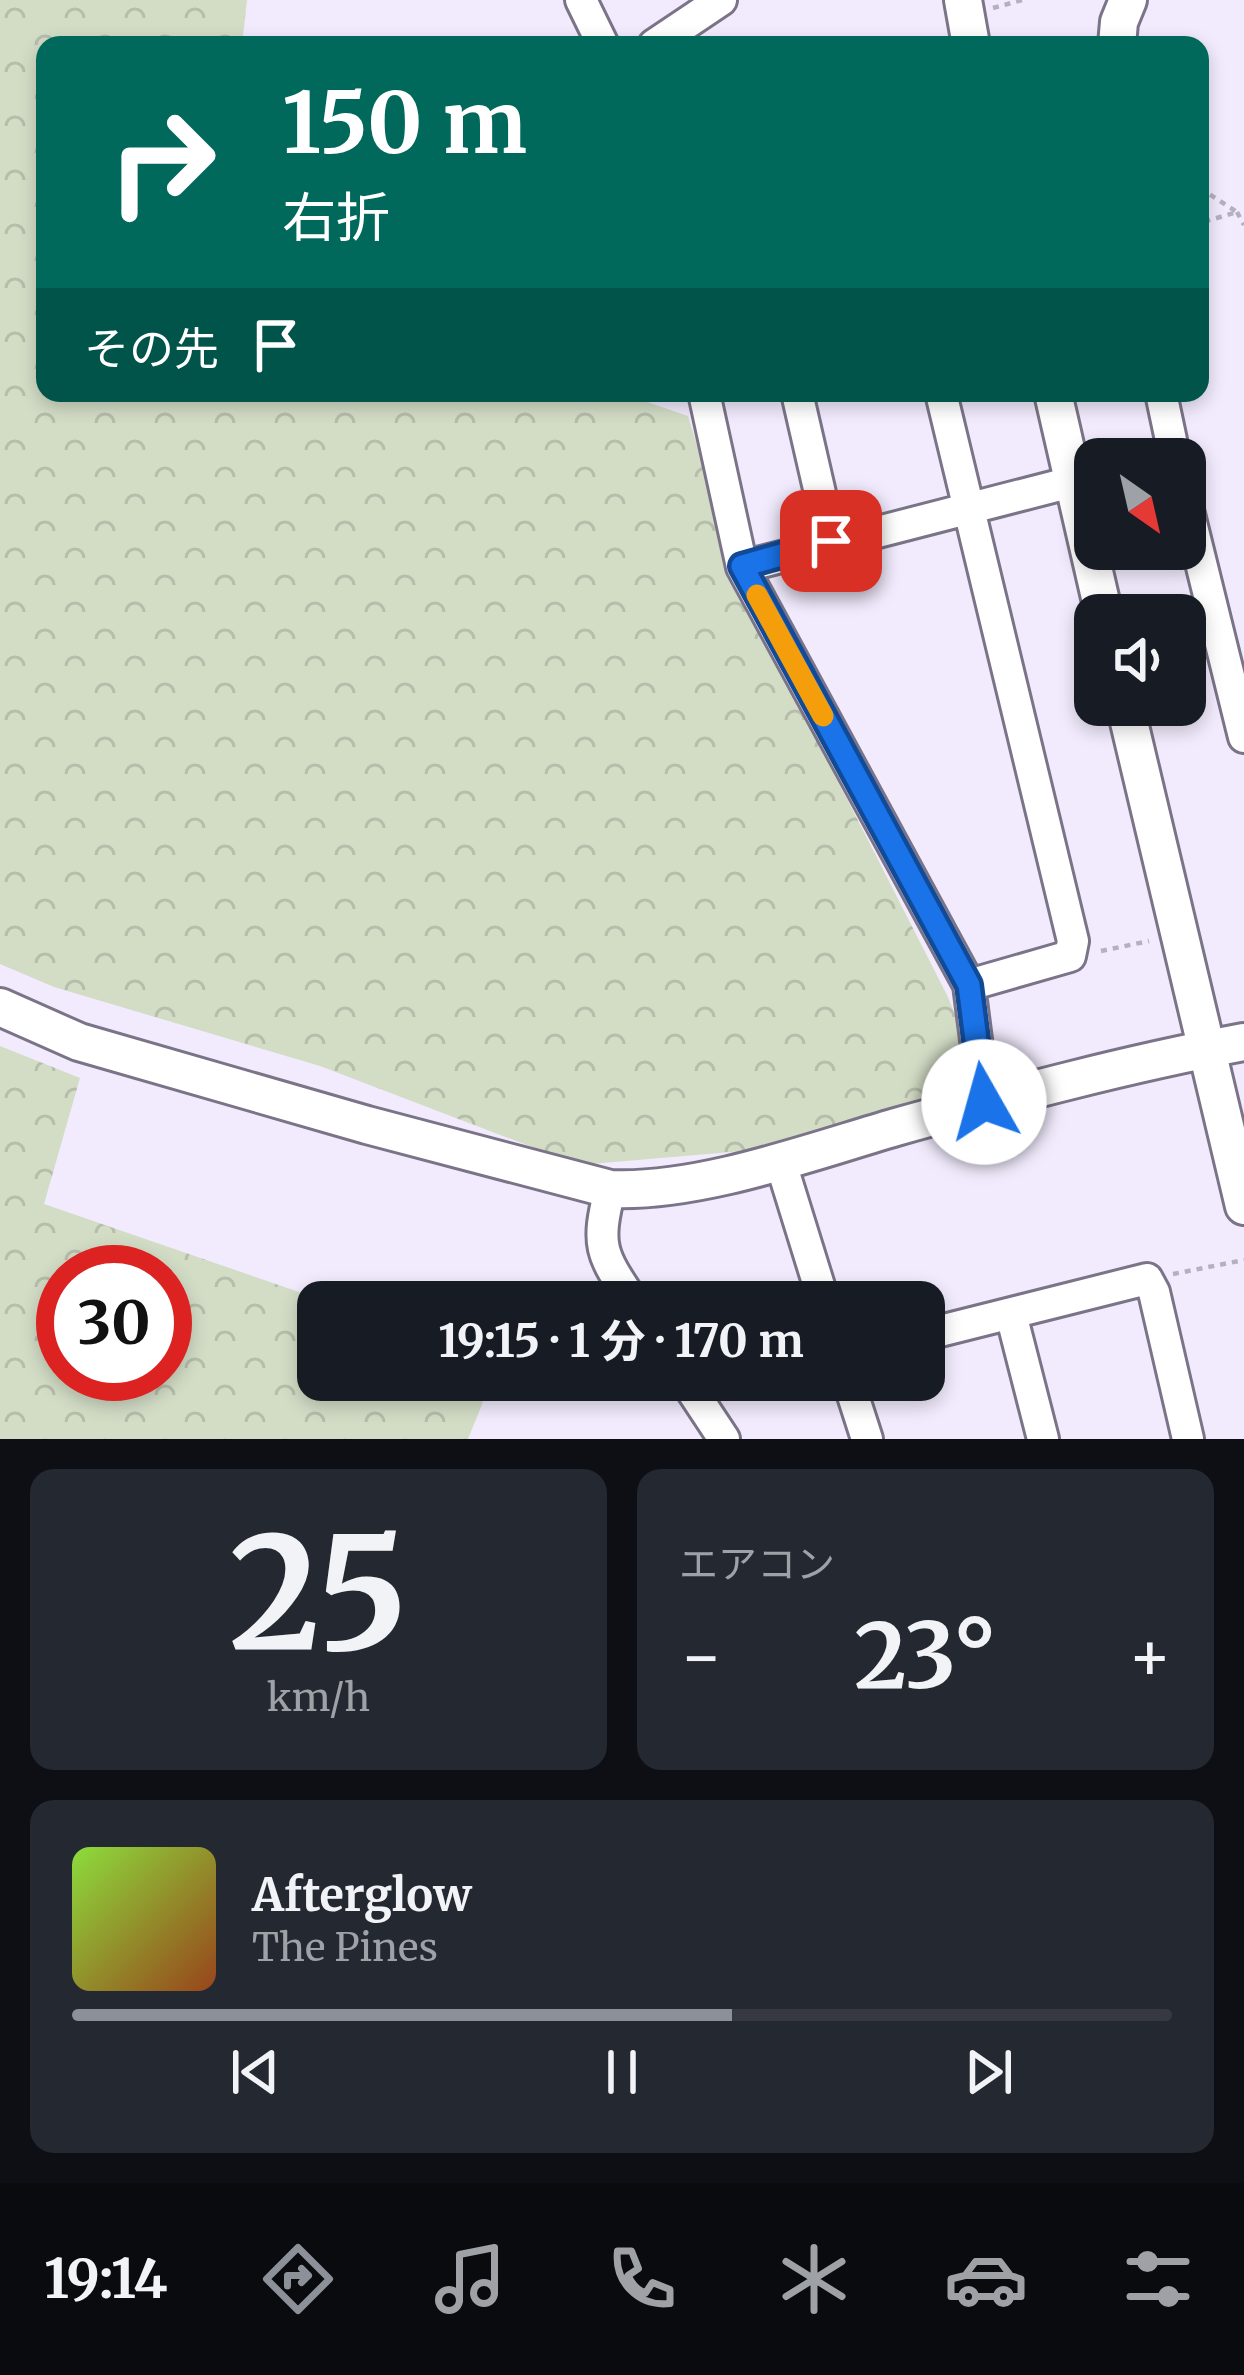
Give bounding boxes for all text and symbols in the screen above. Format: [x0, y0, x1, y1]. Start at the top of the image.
text: 150 m [282, 70, 527, 176]
icon: right [84, 84, 240, 240]
text: 右折 [282, 184, 390, 252]
icon: arrive [243, 312, 309, 378]
text: その先 [84, 321, 219, 377]
north arrow [1074, 438, 1206, 570]
map controls [1074, 438, 1206, 726]
pin [780, 490, 882, 592]
icon: arrive [798, 508, 864, 574]
button: sound [1074, 594, 1206, 726]
position arrow [921, 1039, 1047, 1165]
speed limit sign: 30 [36, 1245, 192, 1401]
text: 19:15 · 1 分 · 170 m [438, 1313, 804, 1369]
text: 25 [229, 1496, 408, 1693]
text: エアコン [679, 1540, 835, 1589]
text: 23° [854, 1599, 997, 1713]
text: − [679, 1615, 723, 1698]
text: + [1128, 1615, 1172, 1698]
text: km/h [267, 1673, 370, 1722]
text: Afterglow [252, 1867, 472, 1923]
text: The Pines [252, 1923, 438, 1972]
icon: previous [222, 2039, 288, 2105]
icon: pause [589, 2039, 655, 2105]
icon: next [956, 2039, 1022, 2105]
icon: directions [256, 2237, 340, 2321]
icon: music [428, 2237, 512, 2321]
icon: phone [600, 2237, 684, 2321]
icon: climate [772, 2237, 856, 2321]
icon: car [944, 2237, 1028, 2321]
icon: filters [1116, 2237, 1200, 2321]
text: 19:14 [44, 2245, 168, 2313]

